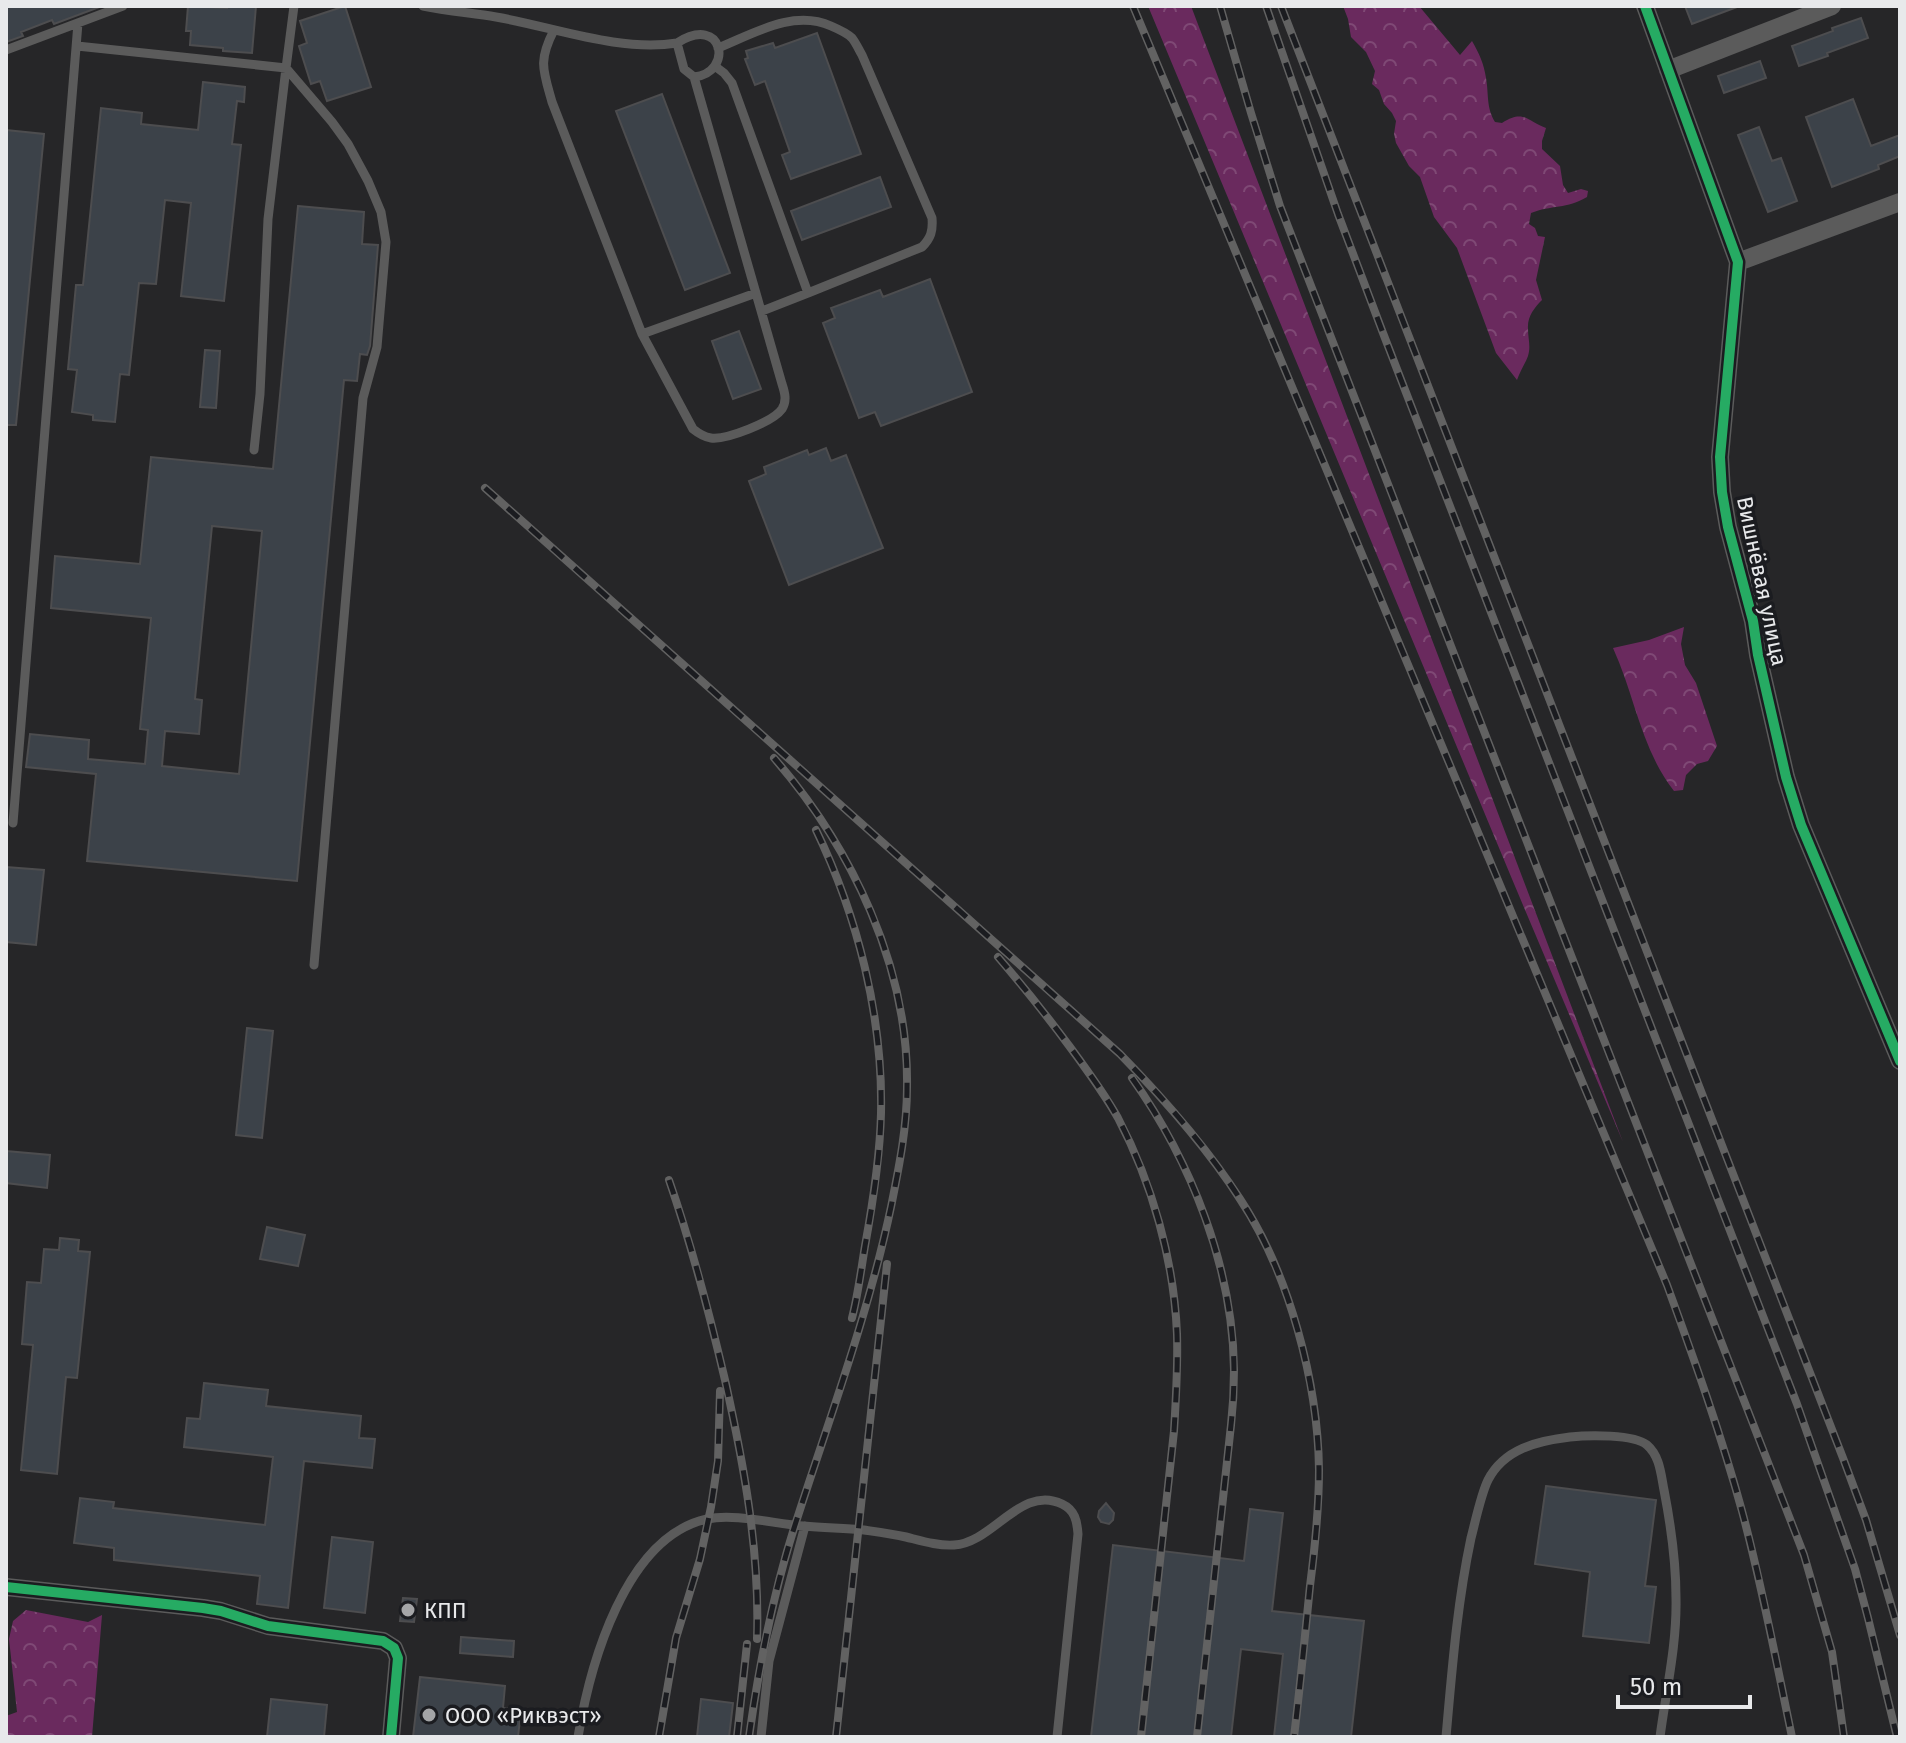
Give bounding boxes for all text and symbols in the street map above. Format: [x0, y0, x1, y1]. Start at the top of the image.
street label: Вишнёвая улица [1731, 494, 1793, 668]
place label: КПП [424, 1597, 467, 1624]
marker: КПП [399, 1601, 417, 1619]
scale bar [1618, 1659, 1750, 1709]
text: 50 m [1630, 1673, 1682, 1701]
place label: ООО «Риквэст» [445, 1702, 602, 1729]
marker: ООО «Риквэст» [420, 1706, 438, 1724]

